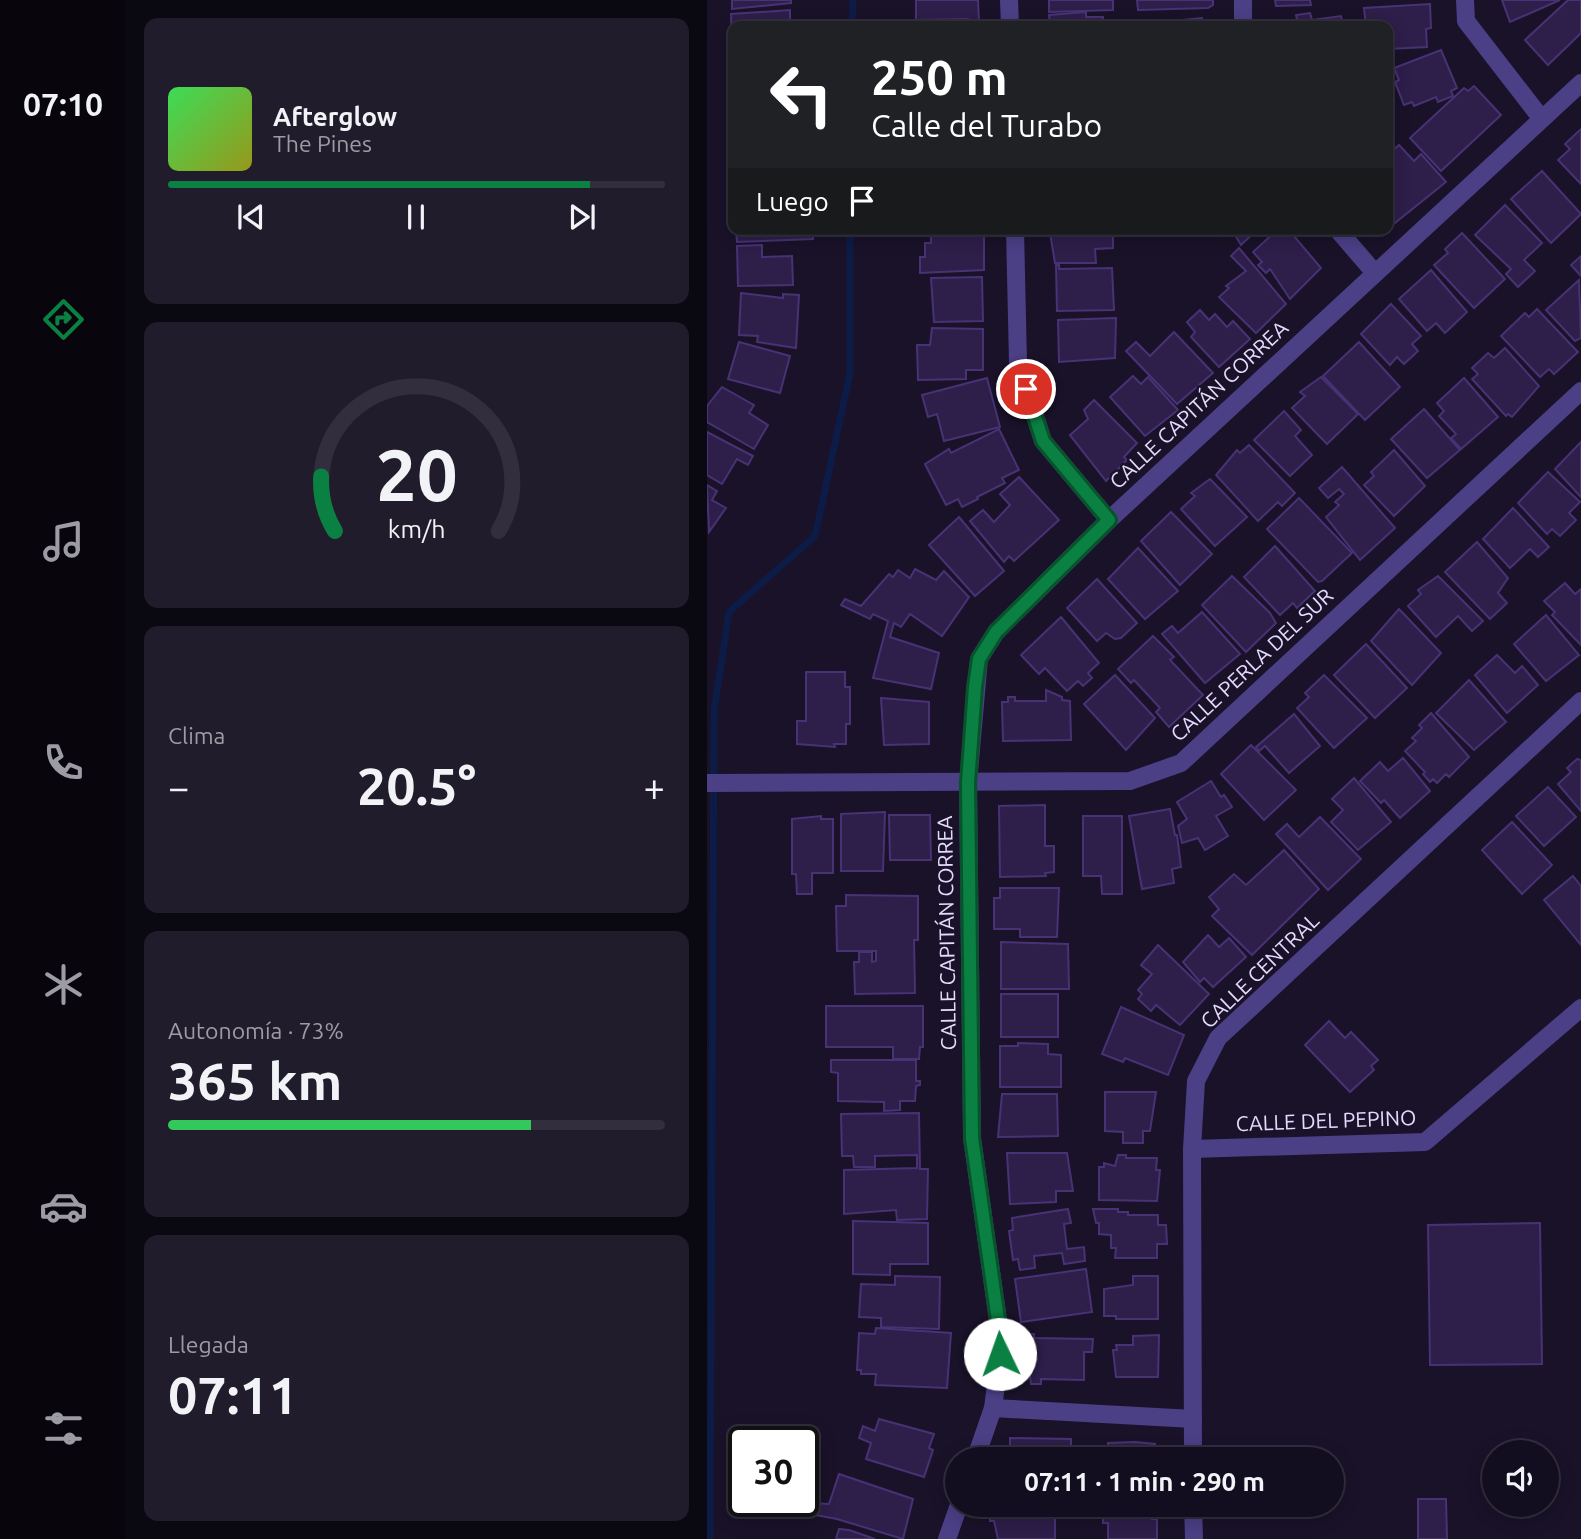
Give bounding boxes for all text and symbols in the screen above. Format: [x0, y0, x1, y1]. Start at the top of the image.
icon: left [756, 49, 847, 140]
text: 250 m [871, 49, 1008, 104]
text: 07:10 [23, 86, 103, 122]
text: Afterglow [273, 102, 397, 131]
text: Calle del Turabo [871, 107, 1102, 143]
text: The Pines [273, 131, 372, 156]
icon: arrive [843, 182, 881, 220]
text: Luego [756, 187, 829, 216]
icon: previous [232, 198, 270, 236]
icon: pause [397, 198, 435, 236]
icon: next [563, 198, 601, 236]
icon: directions [39, 295, 88, 344]
street label: CALLE CAPITÁN CORREA [1104, 315, 1293, 493]
pin [996, 359, 1056, 419]
icon: arrive [1007, 370, 1045, 408]
text: 20 [375, 434, 458, 516]
text: km/h [388, 515, 445, 543]
icon: music [39, 517, 88, 566]
street label: CALLE PERLA DEL SUR [1165, 583, 1337, 746]
text: Clima [168, 723, 225, 748]
icon: phone [39, 738, 88, 787]
text: 20.5° [357, 757, 476, 815]
text: − [168, 766, 189, 808]
text: + [644, 766, 665, 808]
street label: CALLE CAPITÁN CORREA [932, 815, 960, 1051]
street label: CALLE CENTRAL [1195, 908, 1323, 1033]
icon: climate [39, 960, 88, 1009]
text: Autonomía · 73% [168, 1018, 344, 1043]
text: 365 km [168, 1052, 342, 1110]
street label: CALLE DEL PEPINO [1235, 1105, 1417, 1135]
icon: car [39, 1182, 88, 1231]
position arrow [963, 1317, 1037, 1391]
text: Llegada [168, 1332, 249, 1357]
text: 07:11 [168, 1366, 298, 1424]
icon: filters [39, 1404, 88, 1453]
speed limit sign: 30 [728, 1426, 819, 1517]
map controls [1482, 1440, 1559, 1517]
button: sound [1482, 1440, 1559, 1517]
text: 07:11 · 1 min · 290 m [1024, 1467, 1265, 1496]

